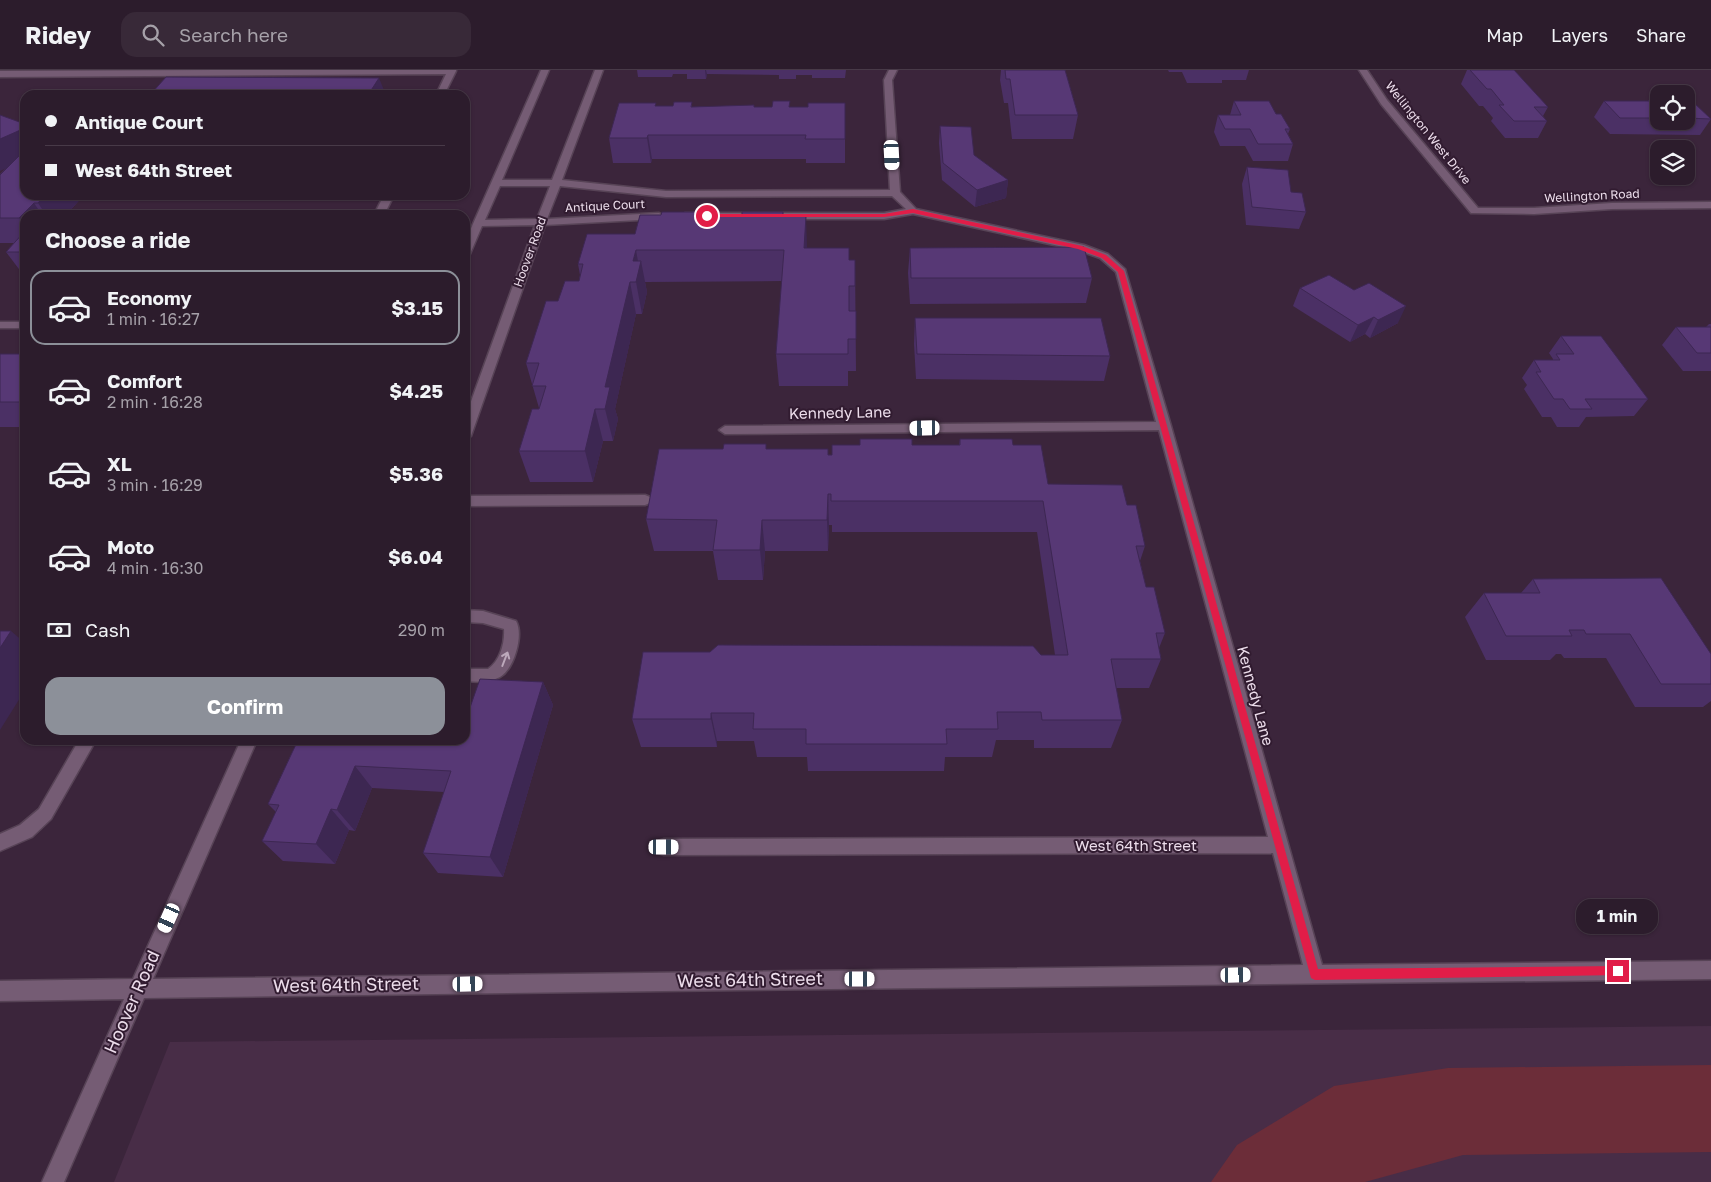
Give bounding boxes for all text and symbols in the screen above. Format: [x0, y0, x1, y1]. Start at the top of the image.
search box [121, 12, 471, 57]
text: Ridey [25, 20, 91, 49]
icon: search [139, 21, 167, 49]
text: Search here [179, 23, 288, 46]
text: Map [1486, 24, 1523, 46]
text: Layers [1551, 24, 1608, 46]
text: Share [1636, 24, 1686, 46]
street label: Wellington West Drive [1382, 78, 1474, 187]
map controls [1650, 85, 1695, 185]
button: locate [1650, 85, 1695, 130]
text: Antique Court [75, 110, 203, 133]
car [883, 140, 900, 170]
button: layers [1650, 140, 1695, 185]
text: West 64th Street [75, 158, 232, 181]
street label: Wellington Road [1544, 186, 1640, 205]
street label: Antique Court [565, 196, 646, 215]
route start [696, 205, 718, 227]
street label: Hoover Road [510, 215, 549, 289]
text: Choose a ride [45, 226, 191, 253]
icon: car [47, 285, 92, 330]
text: Economy [107, 286, 192, 309]
text: $3.15 [391, 296, 443, 319]
text: 1 min · 16:27 [107, 309, 200, 329]
icon: car [47, 368, 92, 413]
text: Comfort [107, 369, 182, 392]
text: $4.25 [389, 379, 443, 402]
text: 2 min · 16:28 [107, 392, 203, 412]
street label: Kennedy Lane [789, 402, 892, 422]
car [909, 420, 940, 436]
icon: car [47, 451, 92, 496]
text: XL [107, 452, 132, 475]
text: $5.36 [389, 462, 443, 485]
text: 3 min · 16:29 [107, 475, 203, 495]
icon: car [47, 534, 92, 579]
text: Moto [107, 535, 154, 558]
text: $6.04 [388, 545, 443, 568]
text: 4 min · 16:30 [107, 558, 203, 578]
icon: cash [45, 616, 73, 644]
text: Cash [85, 618, 130, 641]
text: 290 m [398, 620, 445, 640]
street label: Kennedy Lane [1234, 644, 1278, 748]
one-way arrow [501, 652, 510, 667]
button: Confirm [45, 677, 445, 735]
street label: West 64th Street [1075, 836, 1197, 854]
car [649, 840, 679, 855]
callout: 1 min [1577, 898, 1659, 934]
car [156, 901, 181, 935]
text: 1 min [1597, 906, 1637, 926]
street label: Hoover Road [99, 947, 164, 1057]
route end [1607, 960, 1629, 982]
street label: West 64th Street [677, 967, 823, 991]
car [1220, 967, 1251, 983]
street label: West 64th Street [273, 972, 419, 996]
car [845, 972, 875, 987]
car [452, 976, 483, 992]

